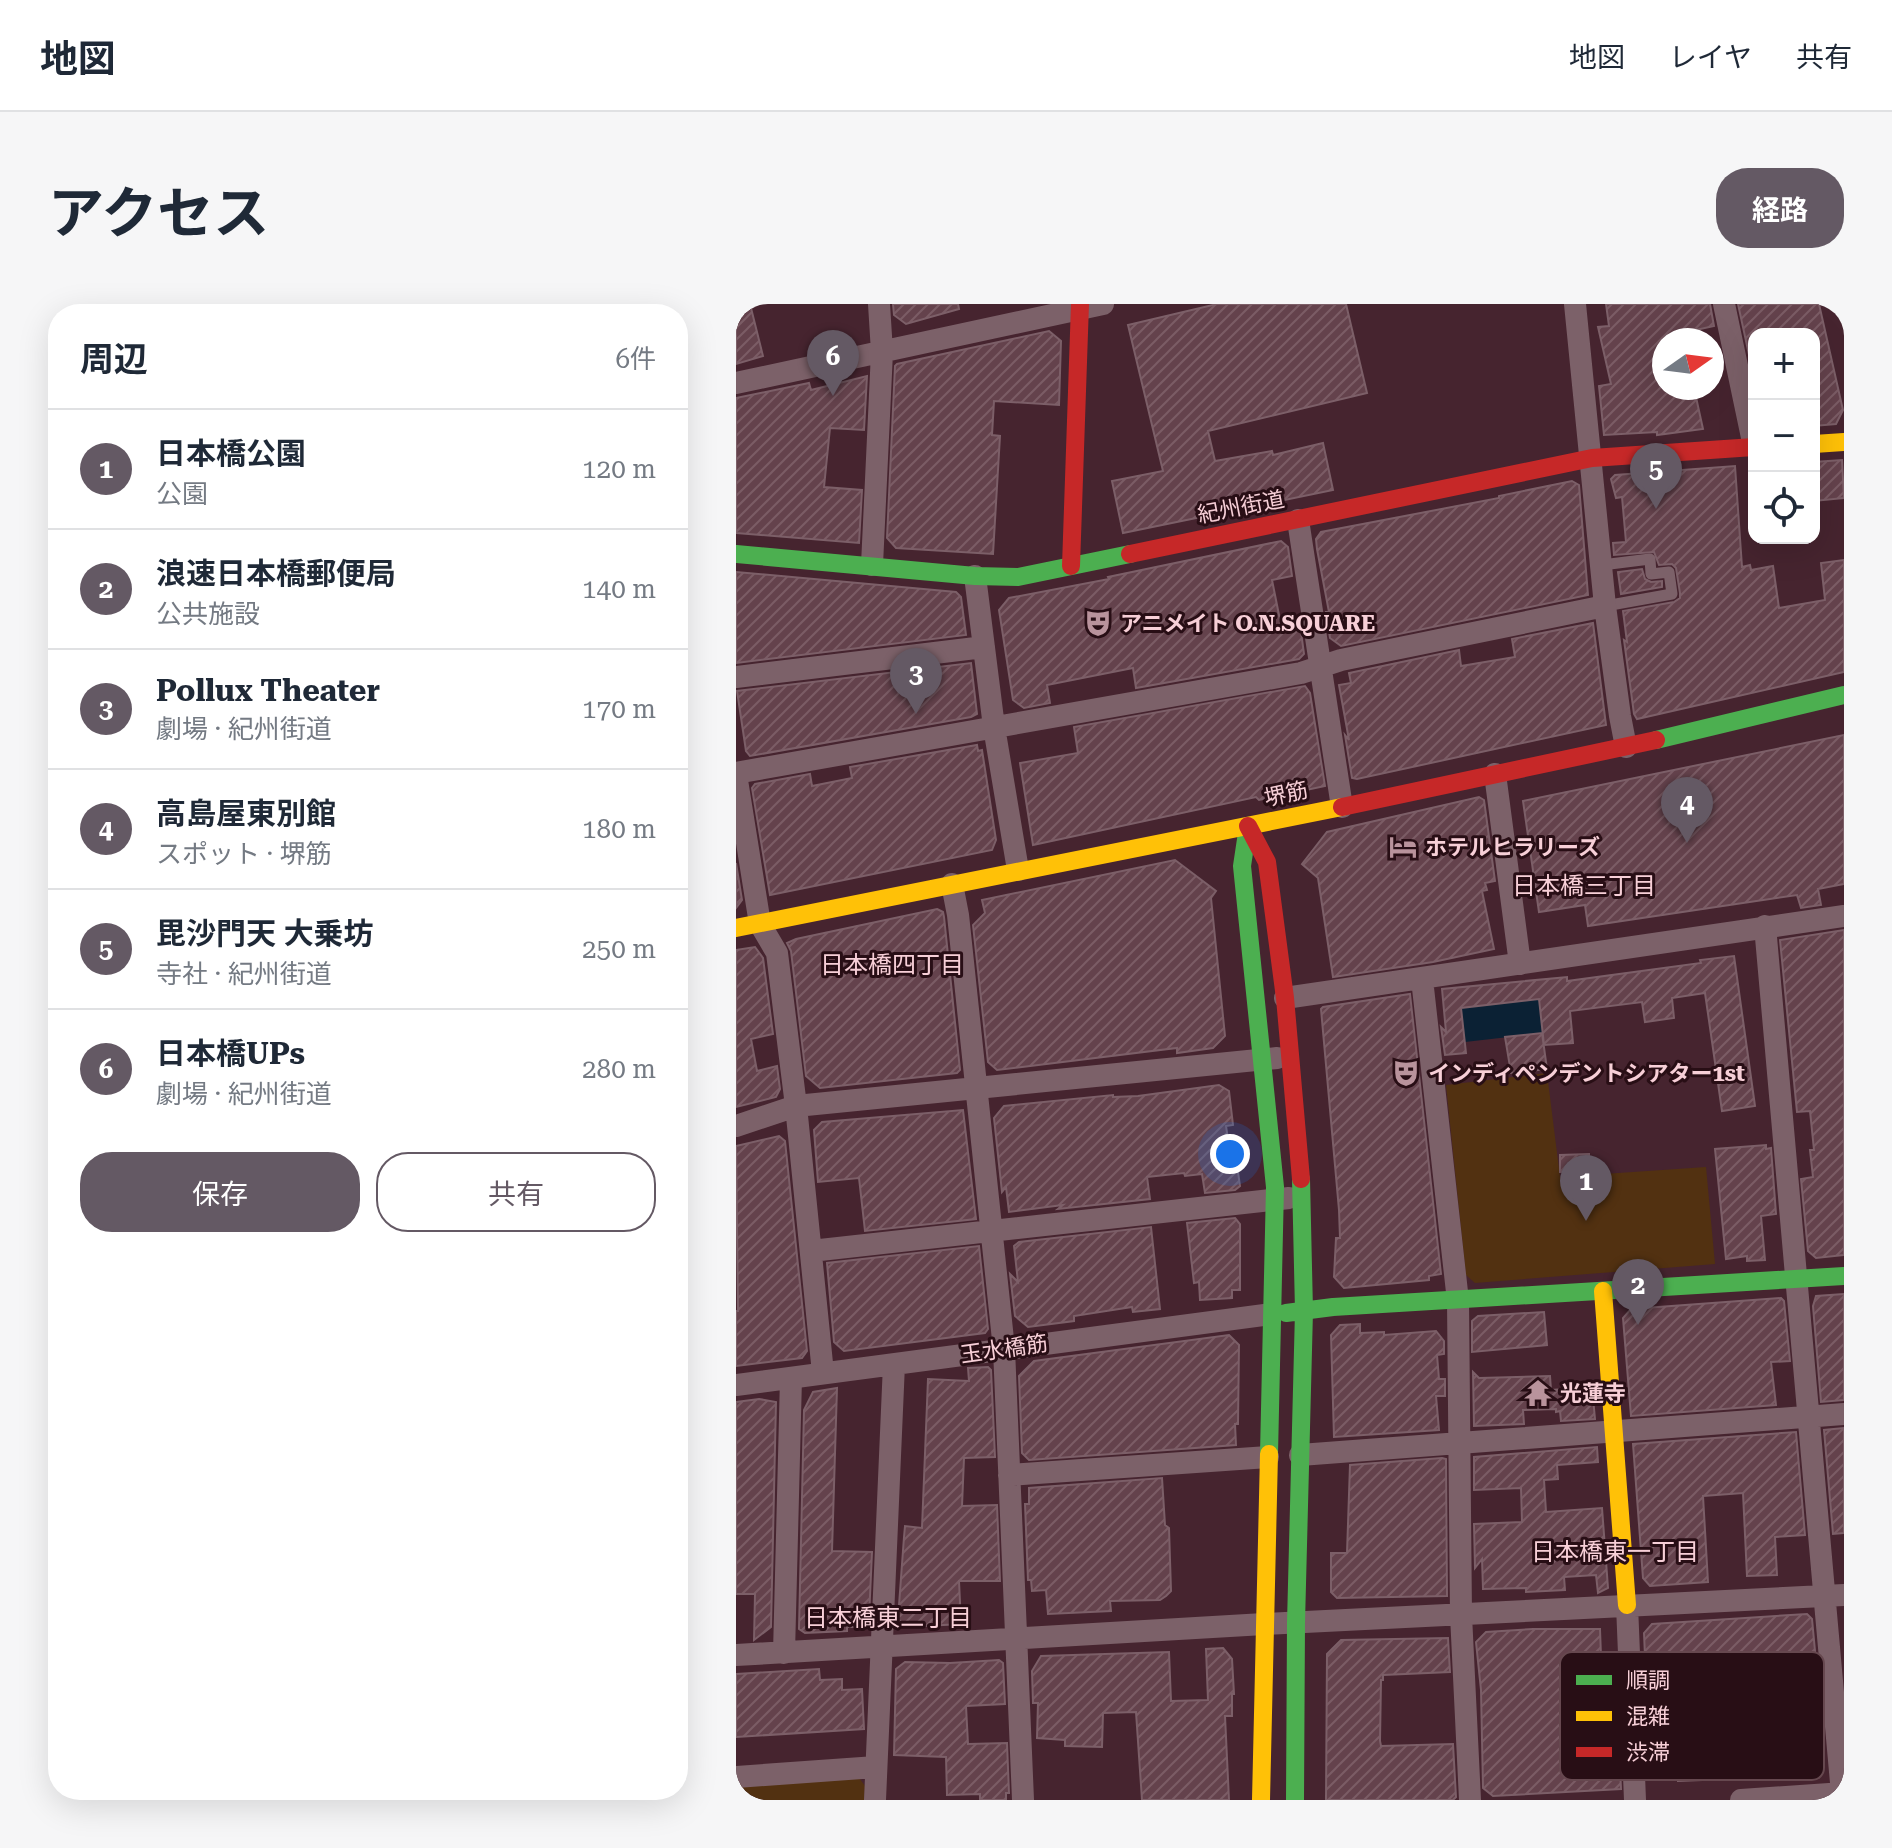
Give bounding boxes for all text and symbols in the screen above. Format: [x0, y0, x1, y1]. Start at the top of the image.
text: 地図 [40, 37, 116, 81]
text: 地図 [1569, 41, 1625, 74]
text: レイヤ [1669, 41, 1752, 74]
text: 共有 [1796, 41, 1852, 74]
button: 経路 [1716, 168, 1844, 248]
text: アクセス [48, 181, 269, 247]
north arrow [1652, 328, 1724, 400]
map controls [1748, 328, 1820, 544]
button: + [1748, 328, 1820, 400]
pin: 6 [807, 330, 859, 396]
text: 周辺 [80, 339, 148, 379]
text: 6件 [615, 344, 656, 374]
button: − [1748, 400, 1820, 472]
text: 日本橋公園 [156, 436, 306, 471]
pin: 5 [1630, 443, 1682, 509]
text: 1 [99, 454, 113, 484]
text: 120 m [582, 454, 656, 484]
button: locate [1748, 472, 1820, 544]
text: 公園 [156, 479, 208, 509]
street label: 紀州街道 [1195, 486, 1287, 528]
text: 浪速日本橋郵便局 [156, 556, 396, 591]
text: 2 [99, 574, 113, 604]
text: 140 m [582, 574, 656, 604]
text: 公共施設 [156, 599, 260, 629]
theatre icon: アニメイト O.N.SQUARE [1083, 608, 1113, 638]
place label: アニメイト O.N.SQUARE [1120, 611, 1375, 636]
pin: 3 [890, 648, 942, 714]
text: Pollux Theater [156, 673, 380, 708]
text: 3 [99, 694, 113, 724]
text: 170 m [582, 694, 656, 724]
text: 劇場 · 紀州街道 [156, 714, 332, 744]
street label: 堺筋 [1262, 777, 1310, 811]
pin: 4 [1661, 777, 1713, 843]
text: 高島屋東別館 [156, 796, 336, 831]
text: 4 [99, 814, 113, 844]
text: 180 m [582, 814, 656, 844]
hotel icon: ホテルヒラリーズ [1388, 832, 1418, 862]
place label: ホテルヒラリーズ [1425, 835, 1600, 860]
text: スポット · 堺筋 [156, 839, 332, 869]
district label: 日本橋三丁目 [1512, 872, 1656, 900]
text: 毘沙門天 大乗坊 [156, 916, 374, 951]
text: 5 [99, 934, 113, 964]
text: 250 m [582, 934, 656, 964]
district label: 日本橋四丁目 [820, 951, 964, 979]
text: 寺社 · 紀州街道 [156, 959, 332, 989]
text: 日本橋UPs [156, 1036, 305, 1071]
text: 6 [99, 1054, 113, 1084]
text: 280 m [582, 1054, 656, 1084]
theatre icon: インディペンデントシアター1st [1391, 1058, 1421, 1088]
place label: インディペンデントシアター1st [1428, 1061, 1745, 1086]
text: 劇場 · 紀州街道 [156, 1079, 332, 1109]
your location [1210, 1134, 1250, 1174]
button: 保存 [80, 1152, 360, 1232]
button: 共有 [376, 1152, 656, 1232]
pin: 1 [1560, 1155, 1612, 1221]
pin: 2 [1612, 1259, 1664, 1325]
street label: 玉水橋筋 [959, 1330, 1049, 1368]
temple icon: 光蓮寺 [1523, 1378, 1553, 1408]
place label: 光蓮寺 [1560, 1381, 1626, 1406]
district label: 日本橋東一丁目 [1531, 1538, 1699, 1566]
district label: 日本橋東二丁目 [804, 1604, 972, 1632]
legend [1560, 1652, 1824, 1780]
text: 順調 [1626, 1668, 1670, 1693]
text: 混雑 [1626, 1704, 1670, 1729]
text: 渋滞 [1626, 1740, 1670, 1765]

